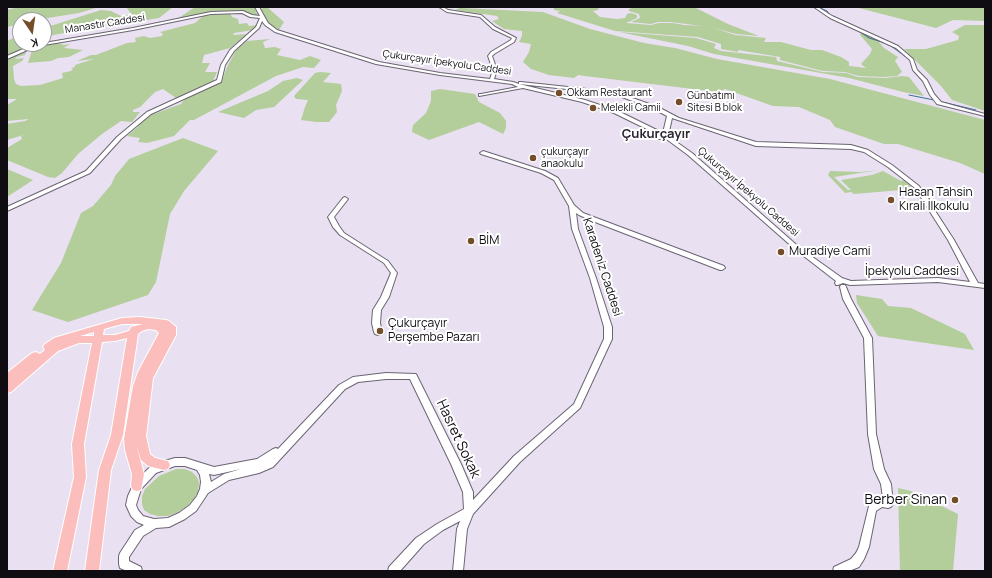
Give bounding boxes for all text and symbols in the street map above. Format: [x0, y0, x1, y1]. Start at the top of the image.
north arrow [12, 12, 52, 52]
street label: Manastır Caddesi [64, 12, 146, 36]
text: K [29, 35, 40, 51]
street label: Çukurçayır İpekyolu Caddesi [382, 48, 512, 78]
place label: Okkam Restaurant [567, 87, 652, 99]
marker: Okkam Restaurant [554, 88, 564, 98]
place label: Günbatımı Sitesi B blok [687, 90, 742, 114]
marker: Günbatımı Sitesi B blok [674, 97, 684, 107]
place label: Melekli Camii [601, 102, 661, 114]
marker: Melekli Camii [588, 103, 598, 113]
district label: Çukurçayır [622, 126, 690, 142]
street label: Çukurçayır İpekyolu Caddesi [695, 145, 801, 239]
place label: çukurçayır anaokulu [541, 146, 589, 170]
marker: çukurçayır anaokulu [528, 153, 538, 163]
place label: Hasan Tahsin Kırali İlkokulu [899, 186, 973, 214]
marker: Hasan Tahsin Kırali İlkokulu [886, 195, 896, 205]
street label: Karadeniz Caddesi [579, 216, 625, 318]
place label: BİM [479, 234, 499, 248]
marker: BİM [466, 236, 476, 246]
place label: Muradiye Cami [789, 245, 871, 259]
marker: Muradiye Cami [776, 247, 786, 257]
street label: İpekyolu Caddesi [865, 265, 959, 279]
place label: Çukurçayır Perşembe Pazarı [388, 317, 480, 345]
marker: Çukurçayır Perşembe Pazarı [375, 326, 385, 336]
street label: Hasret Sokak [432, 397, 484, 481]
place label: Berber Sinan [865, 492, 947, 508]
marker: Berber Sinan [950, 495, 960, 505]

